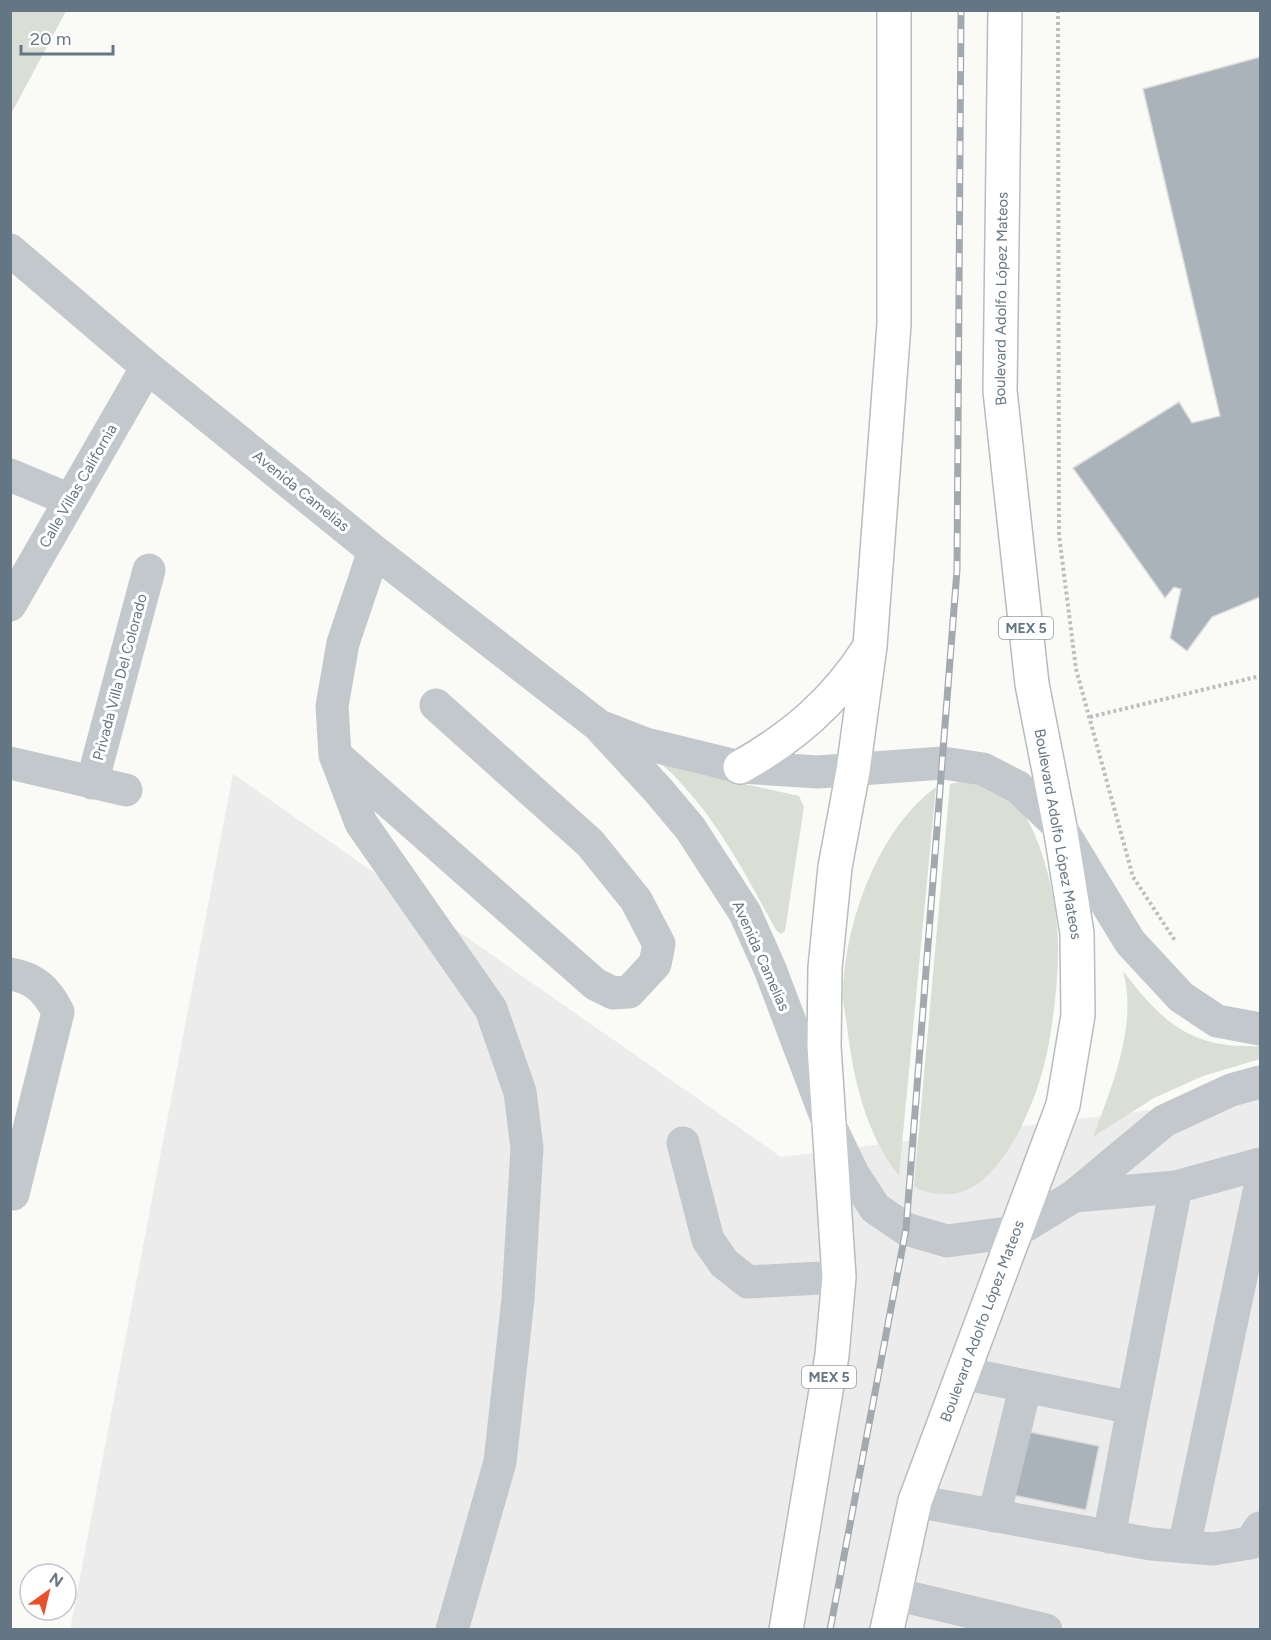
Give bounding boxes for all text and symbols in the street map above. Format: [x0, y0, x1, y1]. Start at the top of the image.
scale bar [21, 18, 112, 56]
text: 20 m [30, 28, 71, 50]
street label: Boulevard Adolfo López Mateos [991, 192, 1012, 407]
street label: Calle Villas California [35, 421, 121, 551]
street label: Avenida Camelias [249, 447, 353, 535]
street label: Privada Villa Del Colorado [89, 591, 151, 762]
road number: MEX 5 [999, 617, 1053, 639]
street label: Boulevard Adolfo López Mateos [1031, 727, 1085, 941]
street label: Avenida Camelias [729, 898, 793, 1014]
street label: Boulevard Adolfo López Mateos [936, 1218, 1028, 1424]
road number: MEX 5 [802, 1366, 856, 1388]
north arrow [18, 1562, 78, 1622]
text: N [46, 1569, 67, 1591]

